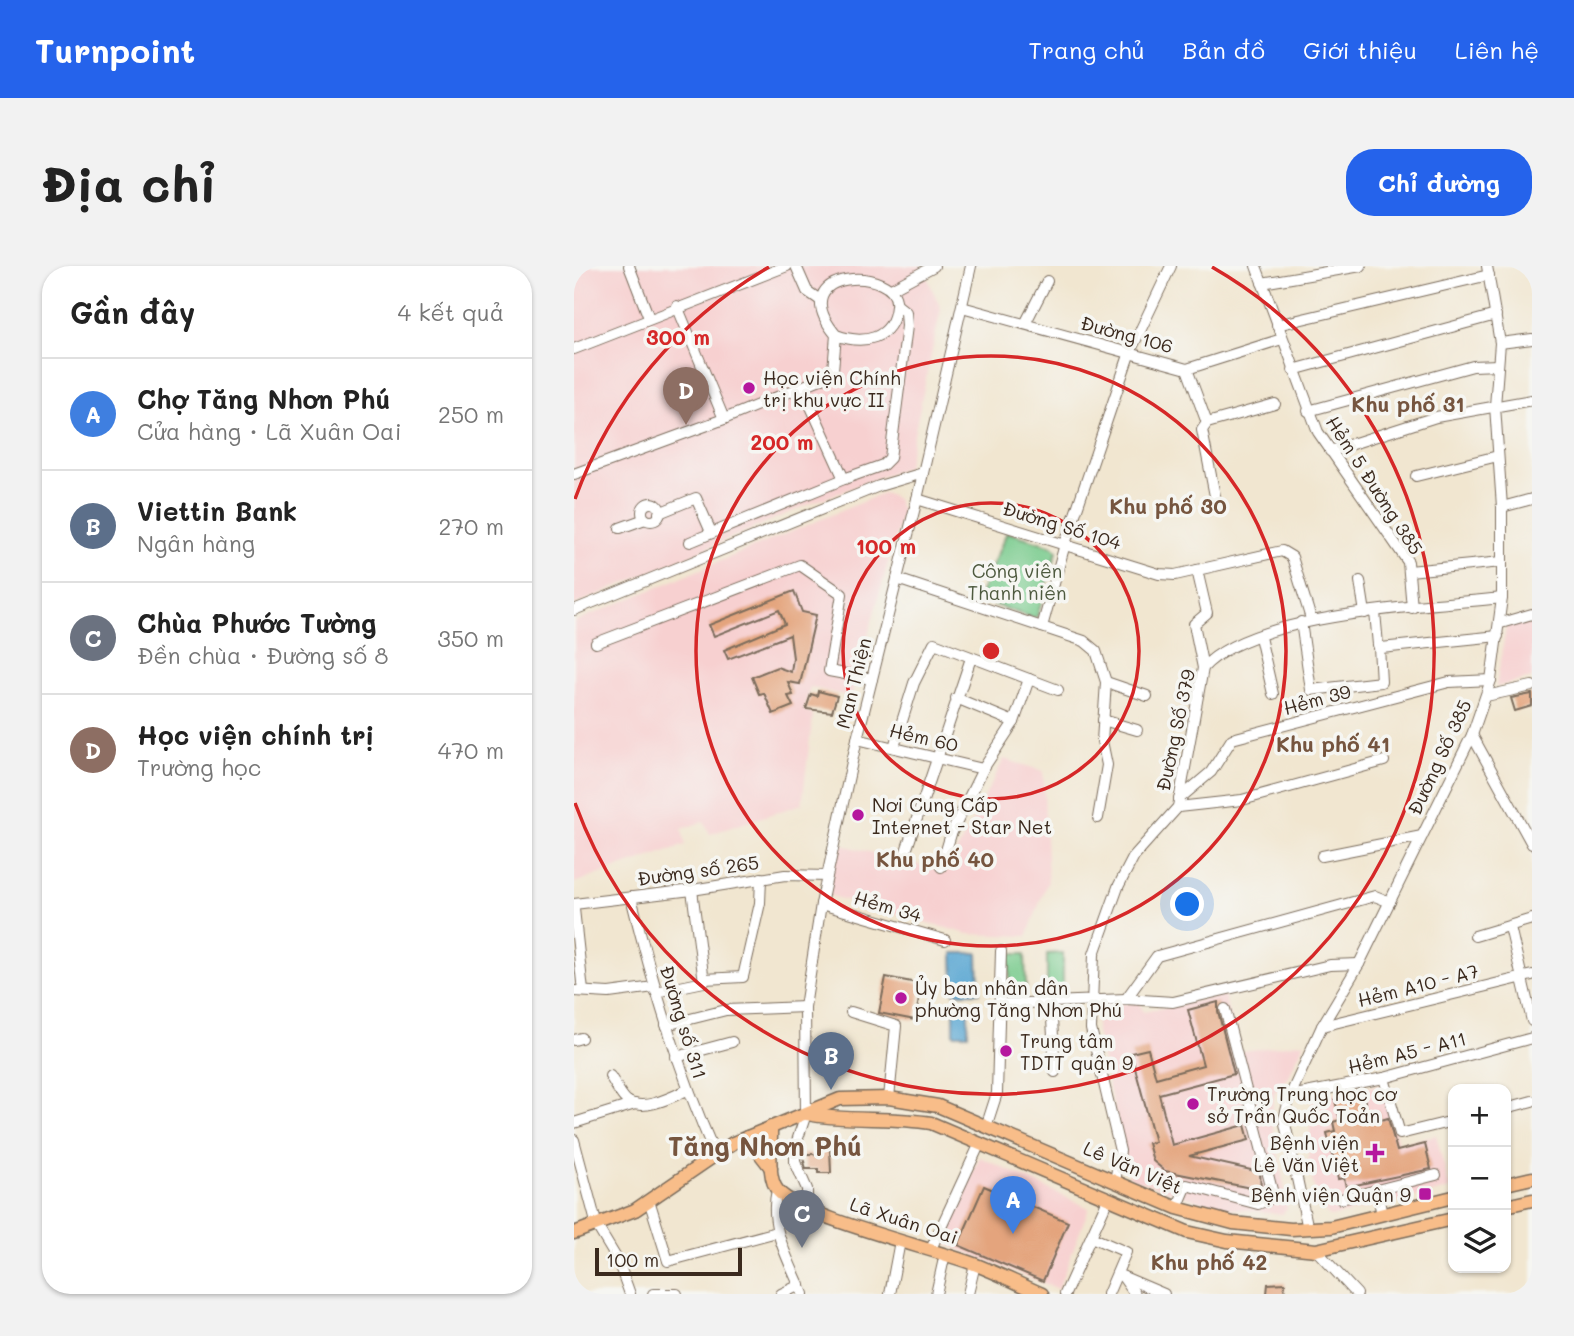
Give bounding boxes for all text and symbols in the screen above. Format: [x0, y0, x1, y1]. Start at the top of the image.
text: Turnpoint [35, 28, 195, 71]
text: Trang chủ [1029, 34, 1145, 65]
text: Bản đồ [1183, 34, 1265, 65]
text: Giới thiệu [1303, 34, 1417, 65]
text: Liên hệ [1455, 34, 1539, 65]
button: Chỉ đường [1346, 149, 1532, 216]
text: Địa chỉ [42, 151, 216, 214]
text: Gần đây [70, 292, 195, 332]
text: 4 kết quả [398, 297, 504, 327]
street label: Đường 106 [1078, 310, 1176, 358]
text: 300 m [646, 323, 710, 350]
place label: Học viện Chính trị khu vực II [763, 365, 901, 412]
pin: D [663, 367, 709, 425]
marker: Học viện Chính trị khu vực II [741, 380, 757, 396]
text: Chợ Tăng Nhơn Phú [137, 382, 390, 416]
district label: Khu phố 31 [1351, 390, 1465, 417]
text: A [85, 399, 101, 429]
text: 250 m [438, 399, 504, 429]
street label: Hẻm 5 Đường 385 [1321, 411, 1429, 559]
text: Cửa hàng · Lã Xuân Oai [137, 416, 401, 446]
text: 200 m [751, 428, 813, 455]
district label: Khu phố 30 [1109, 492, 1227, 519]
text: Viettin Bank [137, 494, 297, 528]
street label: Đường Số 104 [1000, 495, 1124, 555]
text: B [85, 511, 101, 541]
text: 270 m [439, 511, 504, 541]
text: Ngân hàng [137, 528, 255, 558]
text: 100 m [856, 532, 916, 559]
park label: Công viên Thanh niên [967, 558, 1067, 605]
text: Chùa Phước Tường [137, 606, 377, 640]
text: C [84, 623, 102, 653]
text: 350 m [437, 623, 504, 653]
street label: Man Thiện [830, 635, 876, 731]
centre of rings [979, 639, 1003, 663]
text: Đền chùa · Đường số 8 [137, 640, 388, 670]
street label: Đường Số 379 [1150, 667, 1200, 793]
street label: Hẻm 39 [1280, 678, 1354, 720]
street label: Đường Số 385 [1401, 695, 1477, 819]
street label: Hẻm 60 [887, 717, 961, 757]
text: Học viện chính trị [137, 718, 374, 752]
district label: Khu phố 41 [1276, 730, 1390, 757]
text: D [85, 735, 101, 765]
text: 470 m [438, 735, 504, 765]
text: Trường học [137, 752, 261, 782]
place label: Nơi Cung Cấp Internet - Star Net [872, 792, 1052, 839]
marker: Nơi Cung Cấp Internet - Star Net [850, 807, 866, 823]
district label: Khu phố 40 [876, 845, 994, 872]
street label: Đường số 265 [636, 849, 760, 891]
street label: Hẻm 34 [851, 884, 925, 928]
your location [1170, 887, 1204, 921]
street label: Hẻm A10 - A7 [1355, 958, 1481, 1012]
street label: Đường số 311 [655, 962, 713, 1082]
place label: Ủy ban nhân dân phường Tăng Nhơn Phú [915, 975, 1122, 1022]
marker: Ủy ban nhân dân phường Tăng Nhơn Phú [893, 990, 909, 1006]
street label: Hẻm A5 - A11 [1345, 1025, 1469, 1079]
place label: Trung tâm TDTT quận 9 [1020, 1028, 1133, 1075]
pin: B [808, 1032, 854, 1090]
marker: Trung tâm TDTT quận 9 [998, 1043, 1014, 1059]
place label: Trường Trung học cơ sở Trần Quốc Toản [1207, 1081, 1398, 1128]
map controls [1448, 1084, 1511, 1273]
button: + [1448, 1084, 1511, 1147]
marker: Trường Trung học cơ sở Trần Quốc Toản [1185, 1096, 1201, 1112]
district label: Tăng Nhơn Phú [668, 1129, 862, 1163]
place label: Bệnh viện Lê Văn Việt [1254, 1130, 1359, 1177]
street label: Lê Văn Việt [1080, 1135, 1186, 1199]
marker: Bệnh viện Lê Văn Việt [1365, 1143, 1385, 1163]
button: − [1448, 1147, 1511, 1210]
pin: A [990, 1176, 1036, 1234]
place label: Bệnh viện Quận 9 [1251, 1182, 1411, 1207]
marker: Bệnh viện Quận 9 [1417, 1186, 1433, 1202]
pin: C [779, 1190, 825, 1248]
street label: Lã Xuân Oai [847, 1191, 961, 1249]
button: layers [1448, 1210, 1511, 1273]
scale bar [595, 1245, 742, 1277]
text: 100 m [606, 1247, 659, 1272]
district label: Khu phố 42 [1151, 1248, 1267, 1275]

